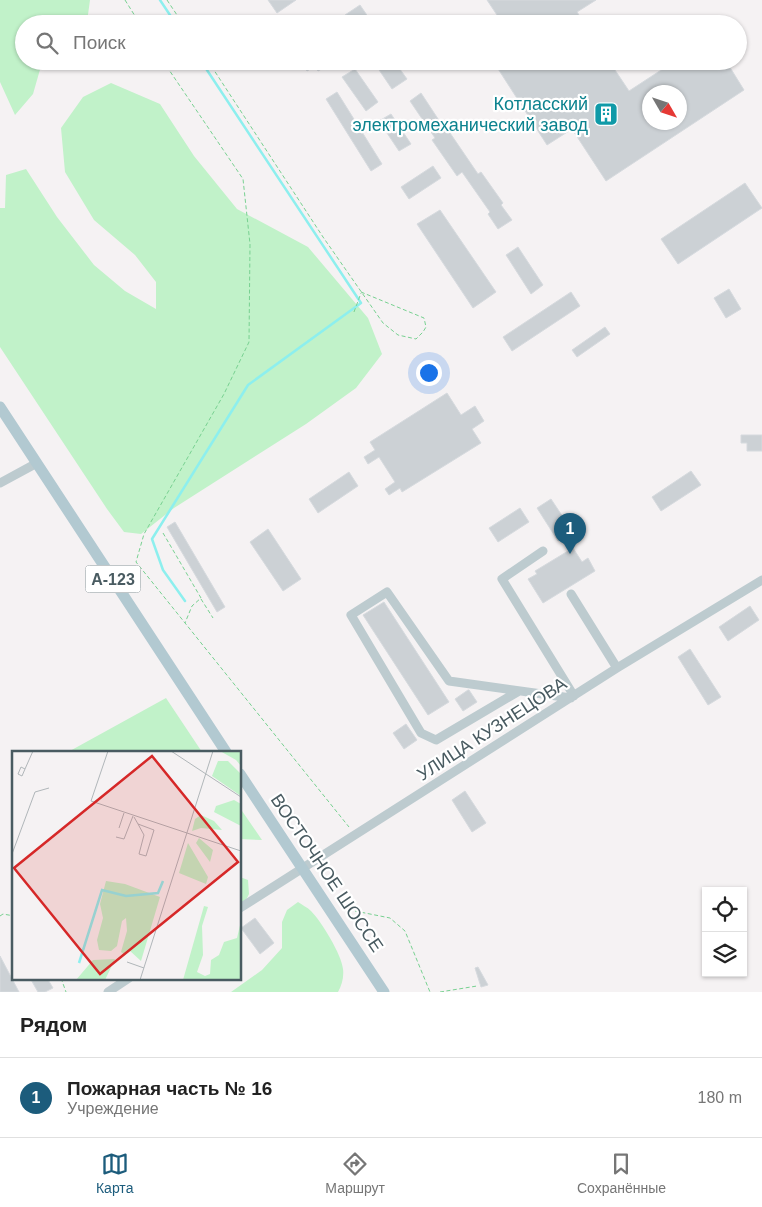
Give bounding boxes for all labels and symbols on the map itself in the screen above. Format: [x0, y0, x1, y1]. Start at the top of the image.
north arrow [642, 85, 687, 130]
place label: Котласский электромеханический завод [352, 94, 588, 135]
building icon: Котласский электромеханический завод [593, 101, 619, 127]
your location [416, 360, 442, 386]
pin: 1 [554, 513, 586, 554]
road number: А-123 [86, 566, 140, 592]
street label: УЛИЦА КУЗНЕЦОВА [414, 673, 570, 785]
inset map [12, 751, 241, 980]
street label: ВОСТОЧНОЕ ШОССЕ [267, 790, 387, 956]

